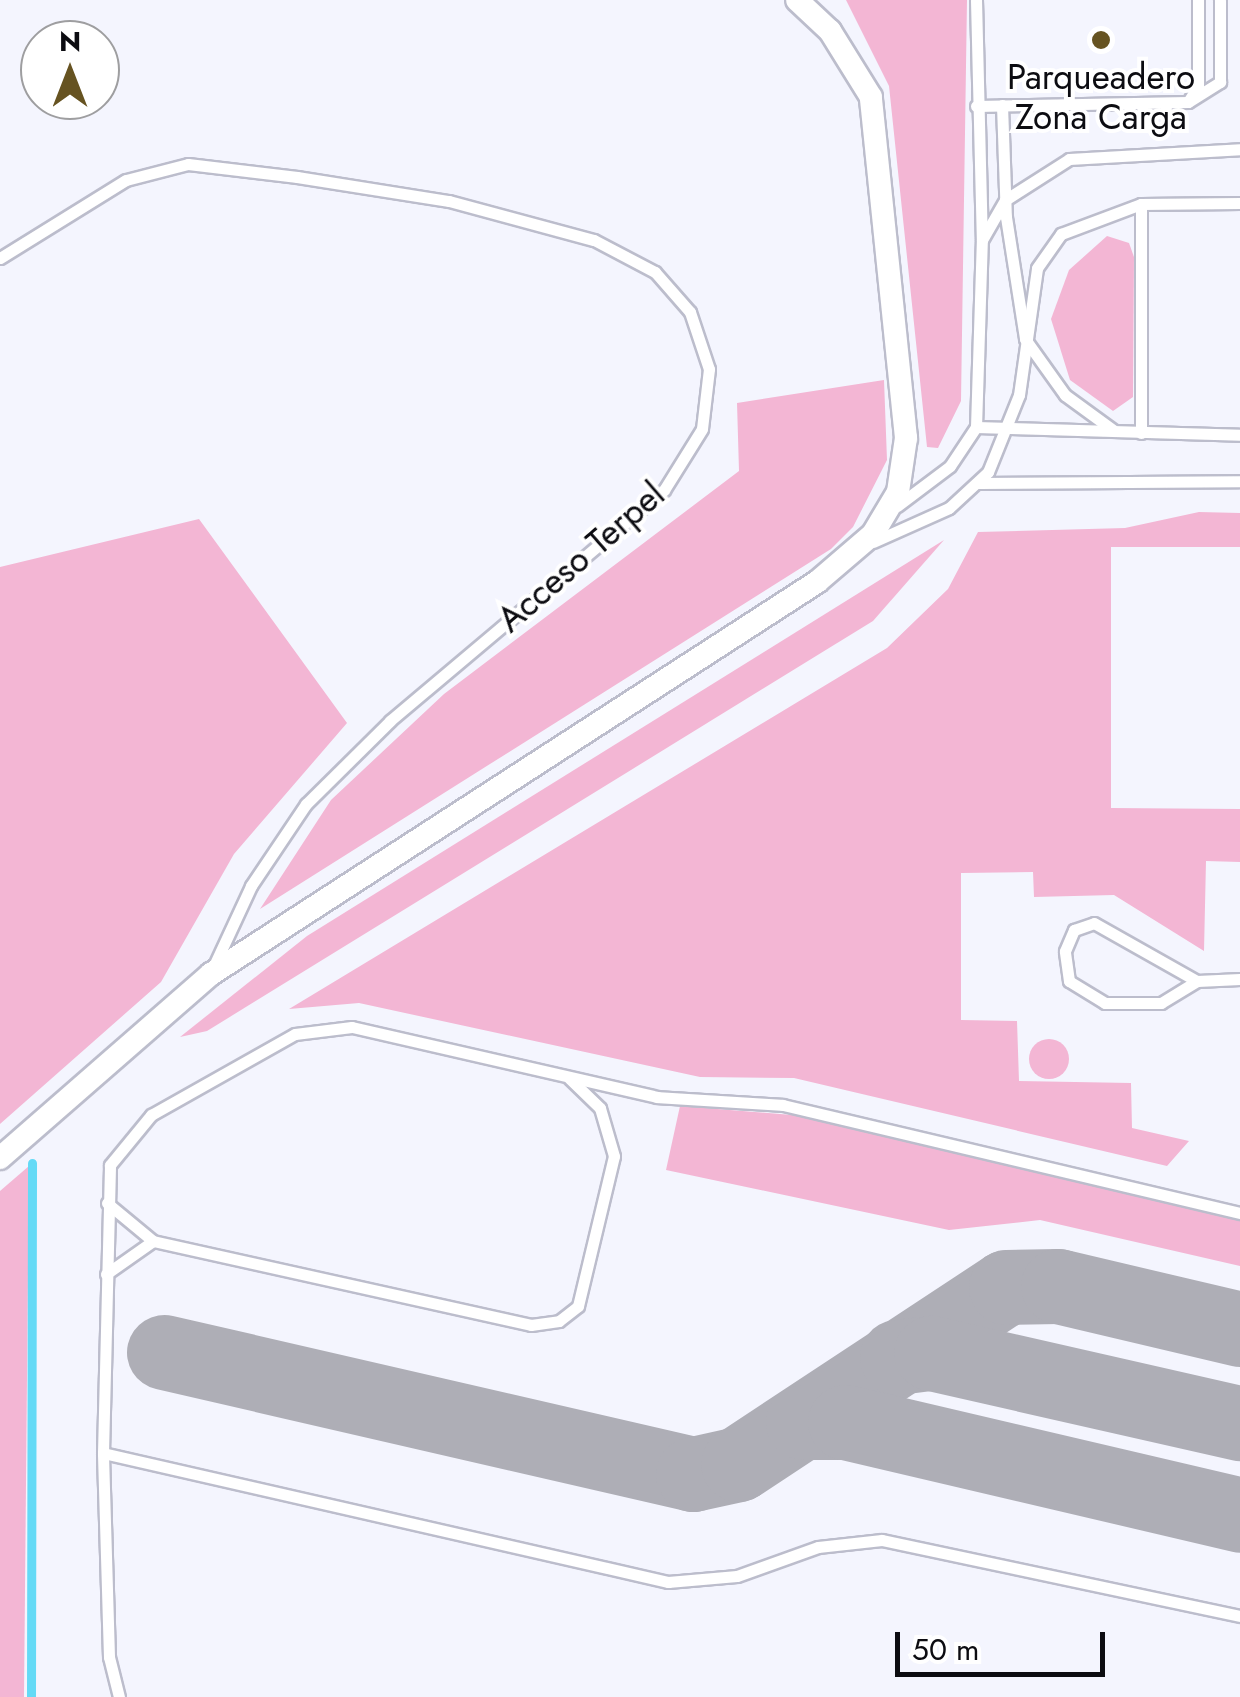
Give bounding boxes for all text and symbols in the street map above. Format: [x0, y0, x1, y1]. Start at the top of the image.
north arrow [20, 20, 120, 120]
text: N [59, 21, 81, 62]
marker: Parqueadero Zona Carga [1090, 29, 1112, 51]
place label: Parqueadero Zona Carga [1007, 56, 1195, 138]
street label: Acceso Terpel [489, 473, 673, 641]
scale bar [900, 1612, 1110, 1674]
text: 50 m [912, 1628, 979, 1671]

